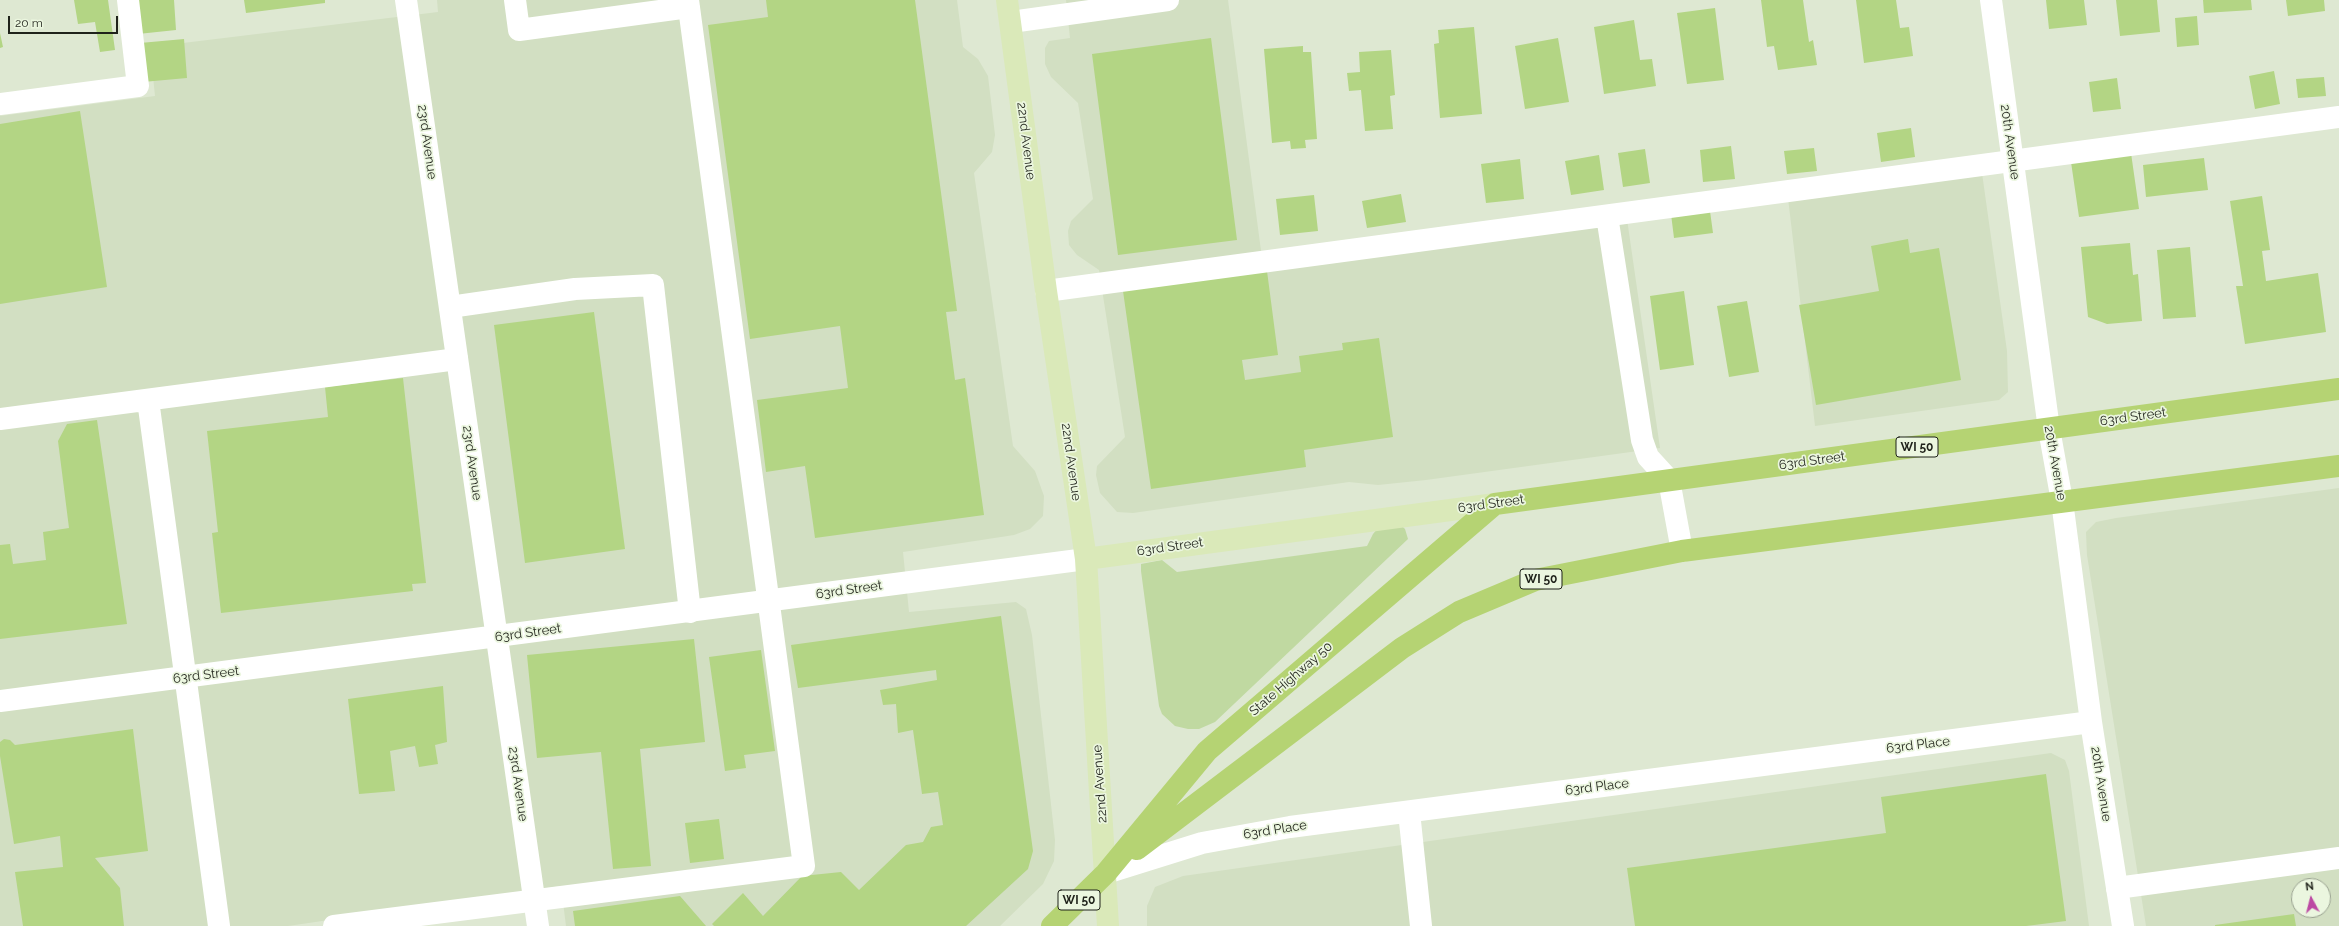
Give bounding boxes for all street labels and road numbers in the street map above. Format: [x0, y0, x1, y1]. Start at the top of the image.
street label: 22nd Avenue [1013, 101, 1039, 181]
street label: 20th Avenue [1997, 103, 2023, 181]
street label: 23rd Avenue [414, 104, 440, 180]
street label: 63rd Street [2099, 405, 2167, 429]
street label: 22nd Avenue [1058, 422, 1084, 502]
street label: 20th Avenue [2041, 424, 2069, 502]
street label: 23rd Avenue [459, 425, 485, 501]
road number: WI 50 [1896, 437, 1938, 457]
street label: 63rd Street [1778, 449, 1846, 473]
street label: 63rd Street [1457, 492, 1525, 516]
street label: 63rd Street [1136, 535, 1204, 559]
road number: WI 50 [1520, 569, 1562, 589]
street label: 63rd Street [815, 578, 883, 602]
street label: 63rd Street [494, 621, 562, 645]
street label: State Highway 50 [1246, 639, 1336, 719]
street label: 63rd Street [172, 663, 240, 687]
street label: 63rd Place [1885, 733, 1951, 757]
street label: 22nd Avenue [1089, 744, 1111, 824]
street label: 20th Avenue [2087, 745, 2115, 823]
street label: 23rd Avenue [505, 746, 531, 822]
street label: 63rd Place [1564, 775, 1630, 799]
street label: 63rd Place [1242, 817, 1308, 843]
road number: WI 50 [1058, 890, 1100, 910]

